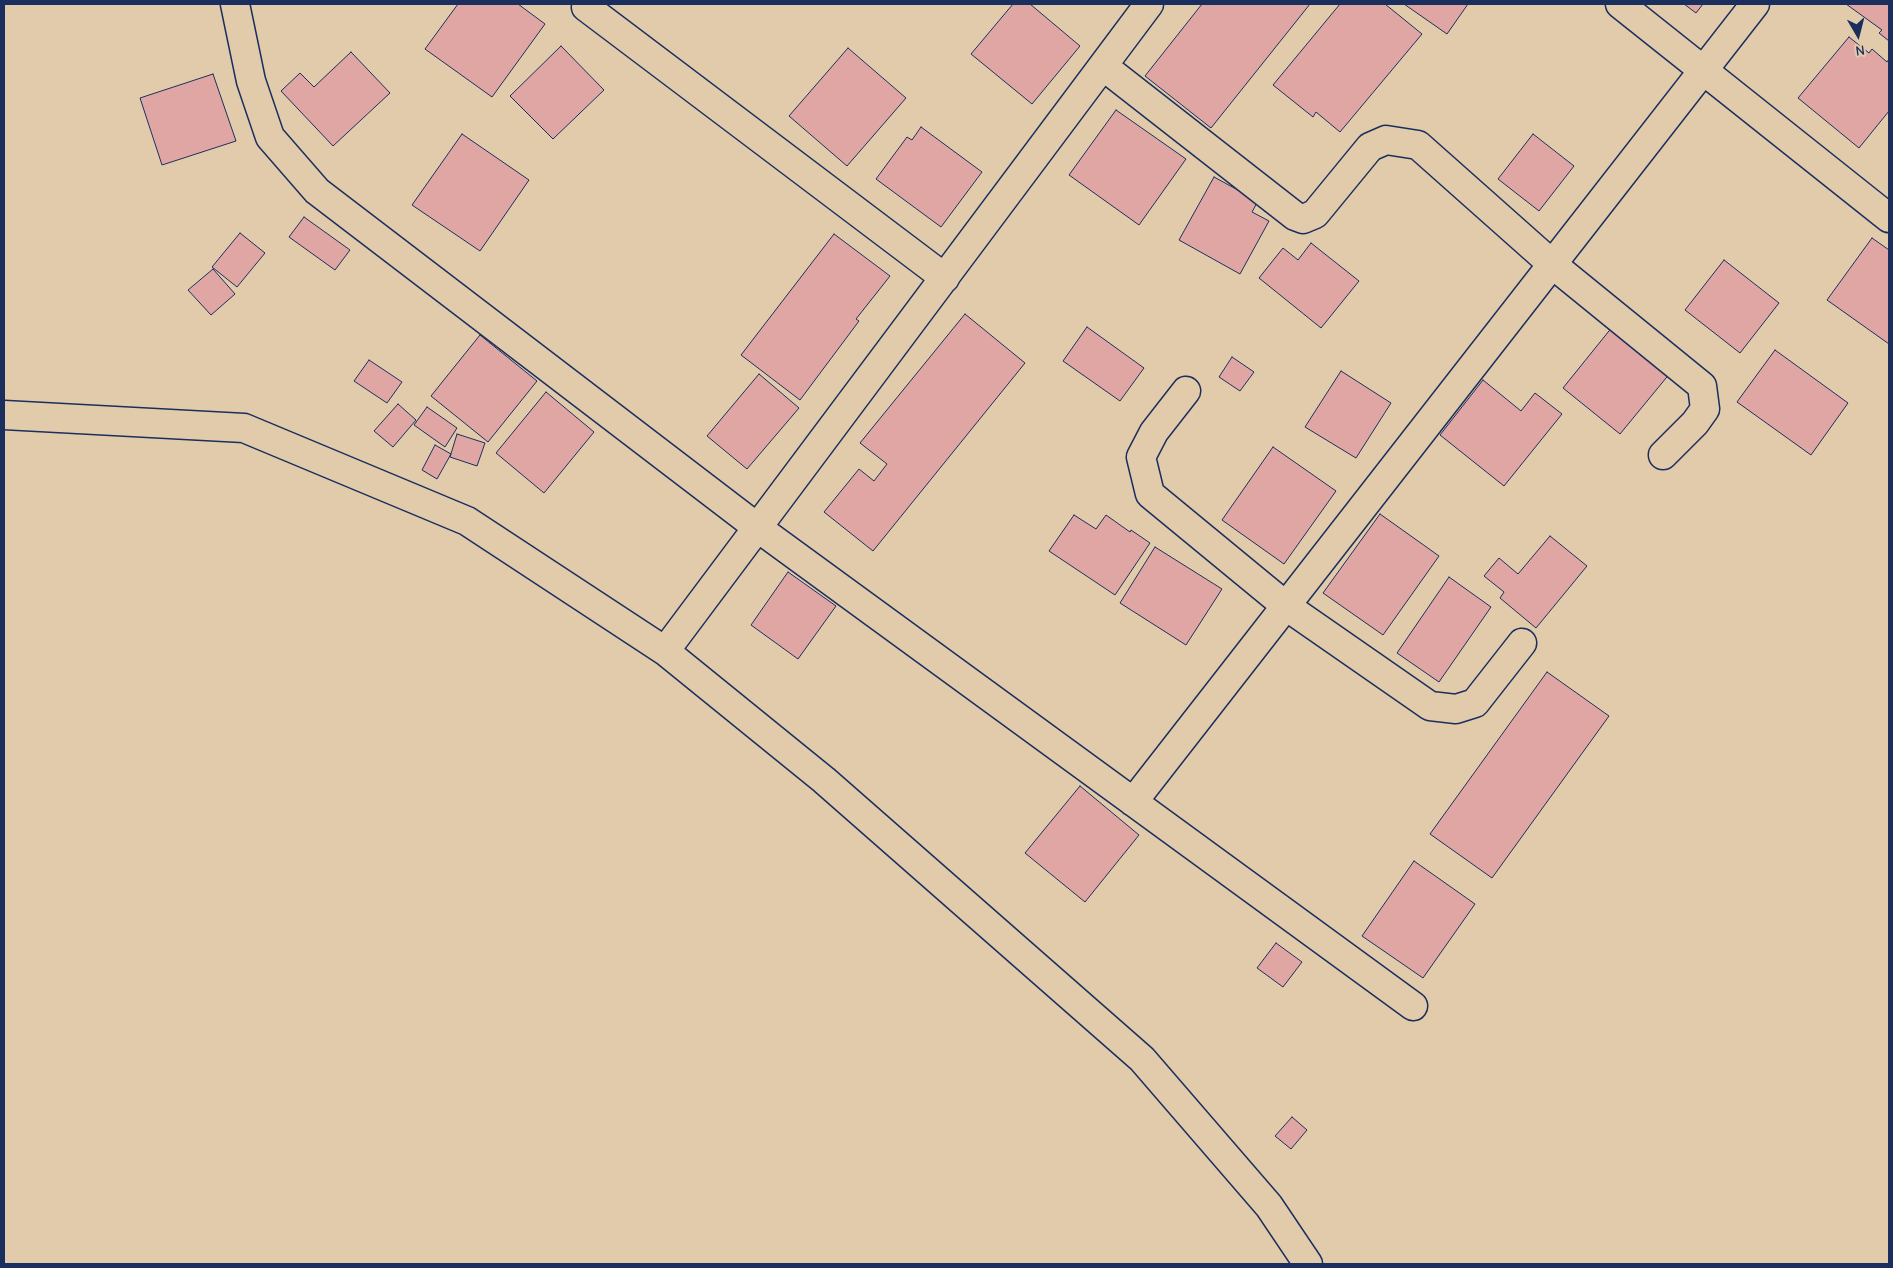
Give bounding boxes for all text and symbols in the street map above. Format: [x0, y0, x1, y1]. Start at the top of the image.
north arrow [1833, 10, 1883, 60]
text: N [1854, 41, 1866, 59]

